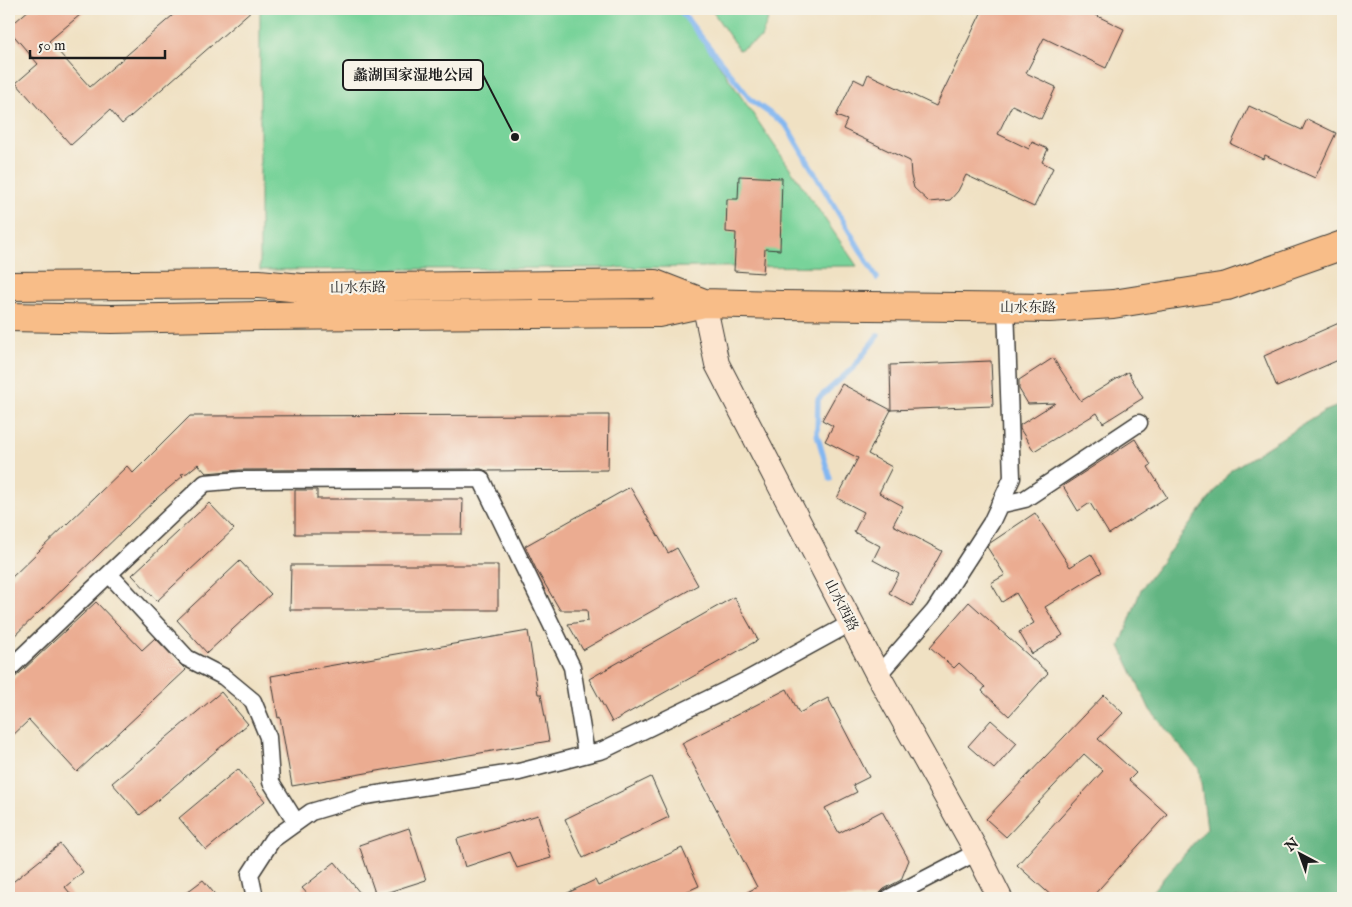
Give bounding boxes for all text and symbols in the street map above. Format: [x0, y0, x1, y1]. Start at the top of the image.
scale bar [30, 28, 165, 60]
text: 50 m [38, 36, 66, 55]
callout: 蠡湖国家湿地公园 [343, 60, 483, 90]
text: 蠡湖国家湿地公园 [353, 66, 473, 85]
street label: 山水东路 [330, 279, 386, 297]
street label: 山水东路 [1000, 299, 1056, 317]
street label: 山水西路 [820, 576, 862, 634]
north arrow [1274, 830, 1324, 880]
text: N [1281, 834, 1303, 856]

